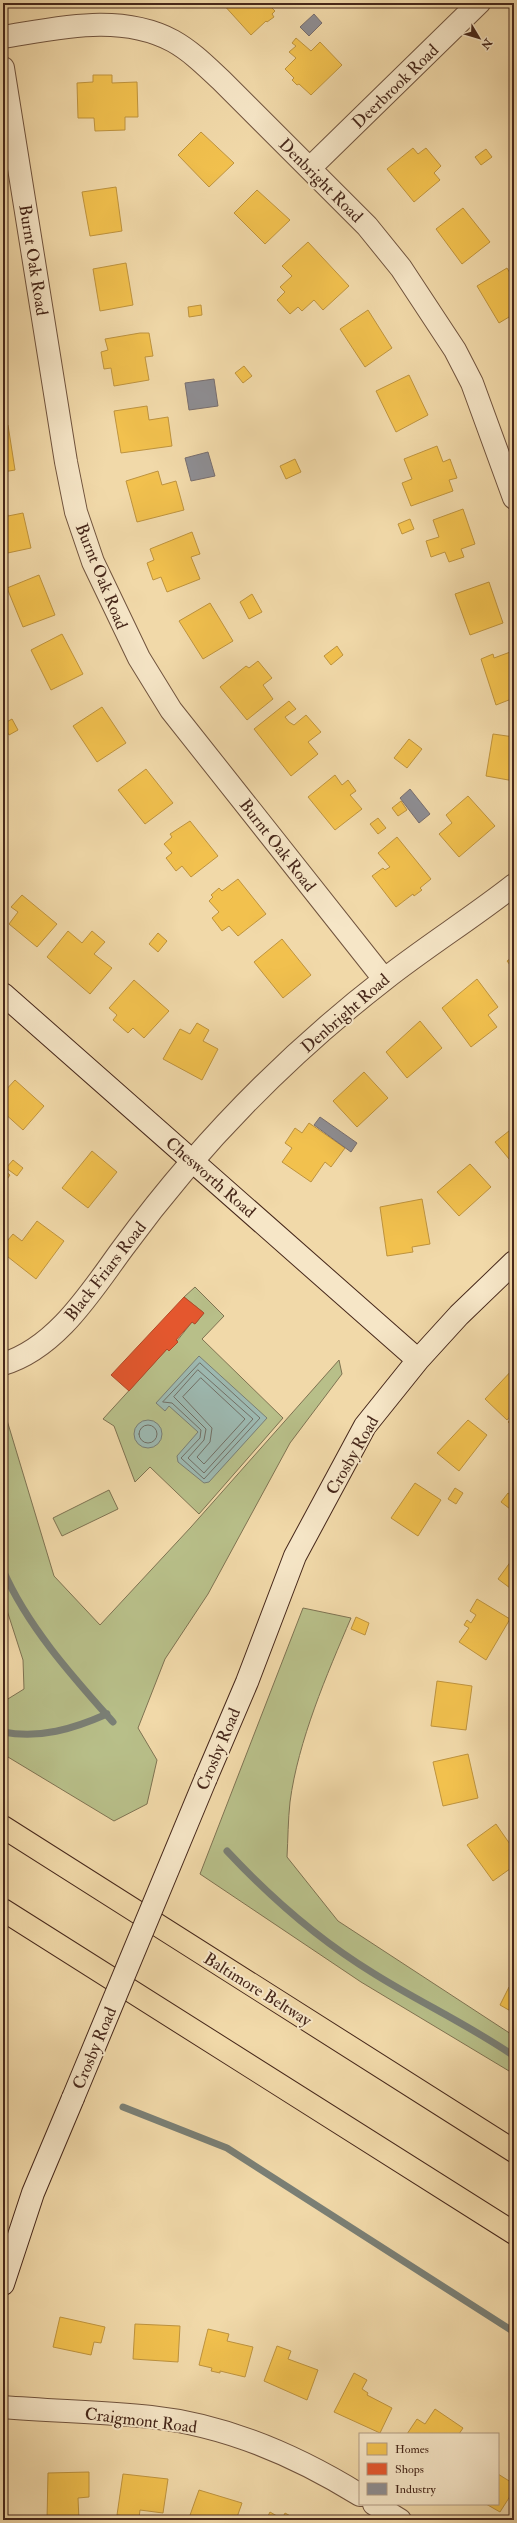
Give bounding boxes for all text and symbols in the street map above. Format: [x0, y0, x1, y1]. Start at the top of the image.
north arrow [459, 18, 499, 58]
text: N [478, 35, 495, 53]
street label: Deerbrook Road [348, 39, 444, 133]
street label: Denbright Road [274, 134, 368, 227]
street label: Burnt Oak Road [14, 203, 53, 318]
street label: Burnt Oak Road [71, 520, 133, 633]
street label: Burnt Oak Road [235, 795, 321, 896]
street label: Denbright Road [297, 969, 394, 1058]
street label: Chesworth Road [161, 1132, 261, 1223]
street label: Black Friars Road [60, 1217, 151, 1325]
street label: Crosby Road [321, 1412, 385, 1499]
street label: Crosby Road [192, 1704, 246, 1794]
street label: Baltimore Beltway [199, 1948, 316, 2032]
street label: Crosby Road [68, 2003, 122, 2093]
street label: Craigmont Road [84, 2403, 199, 2438]
legend [359, 2433, 499, 2505]
text: Homes [395, 2442, 429, 2457]
text: Shops [395, 2462, 424, 2477]
text: Industry [395, 2482, 437, 2497]

